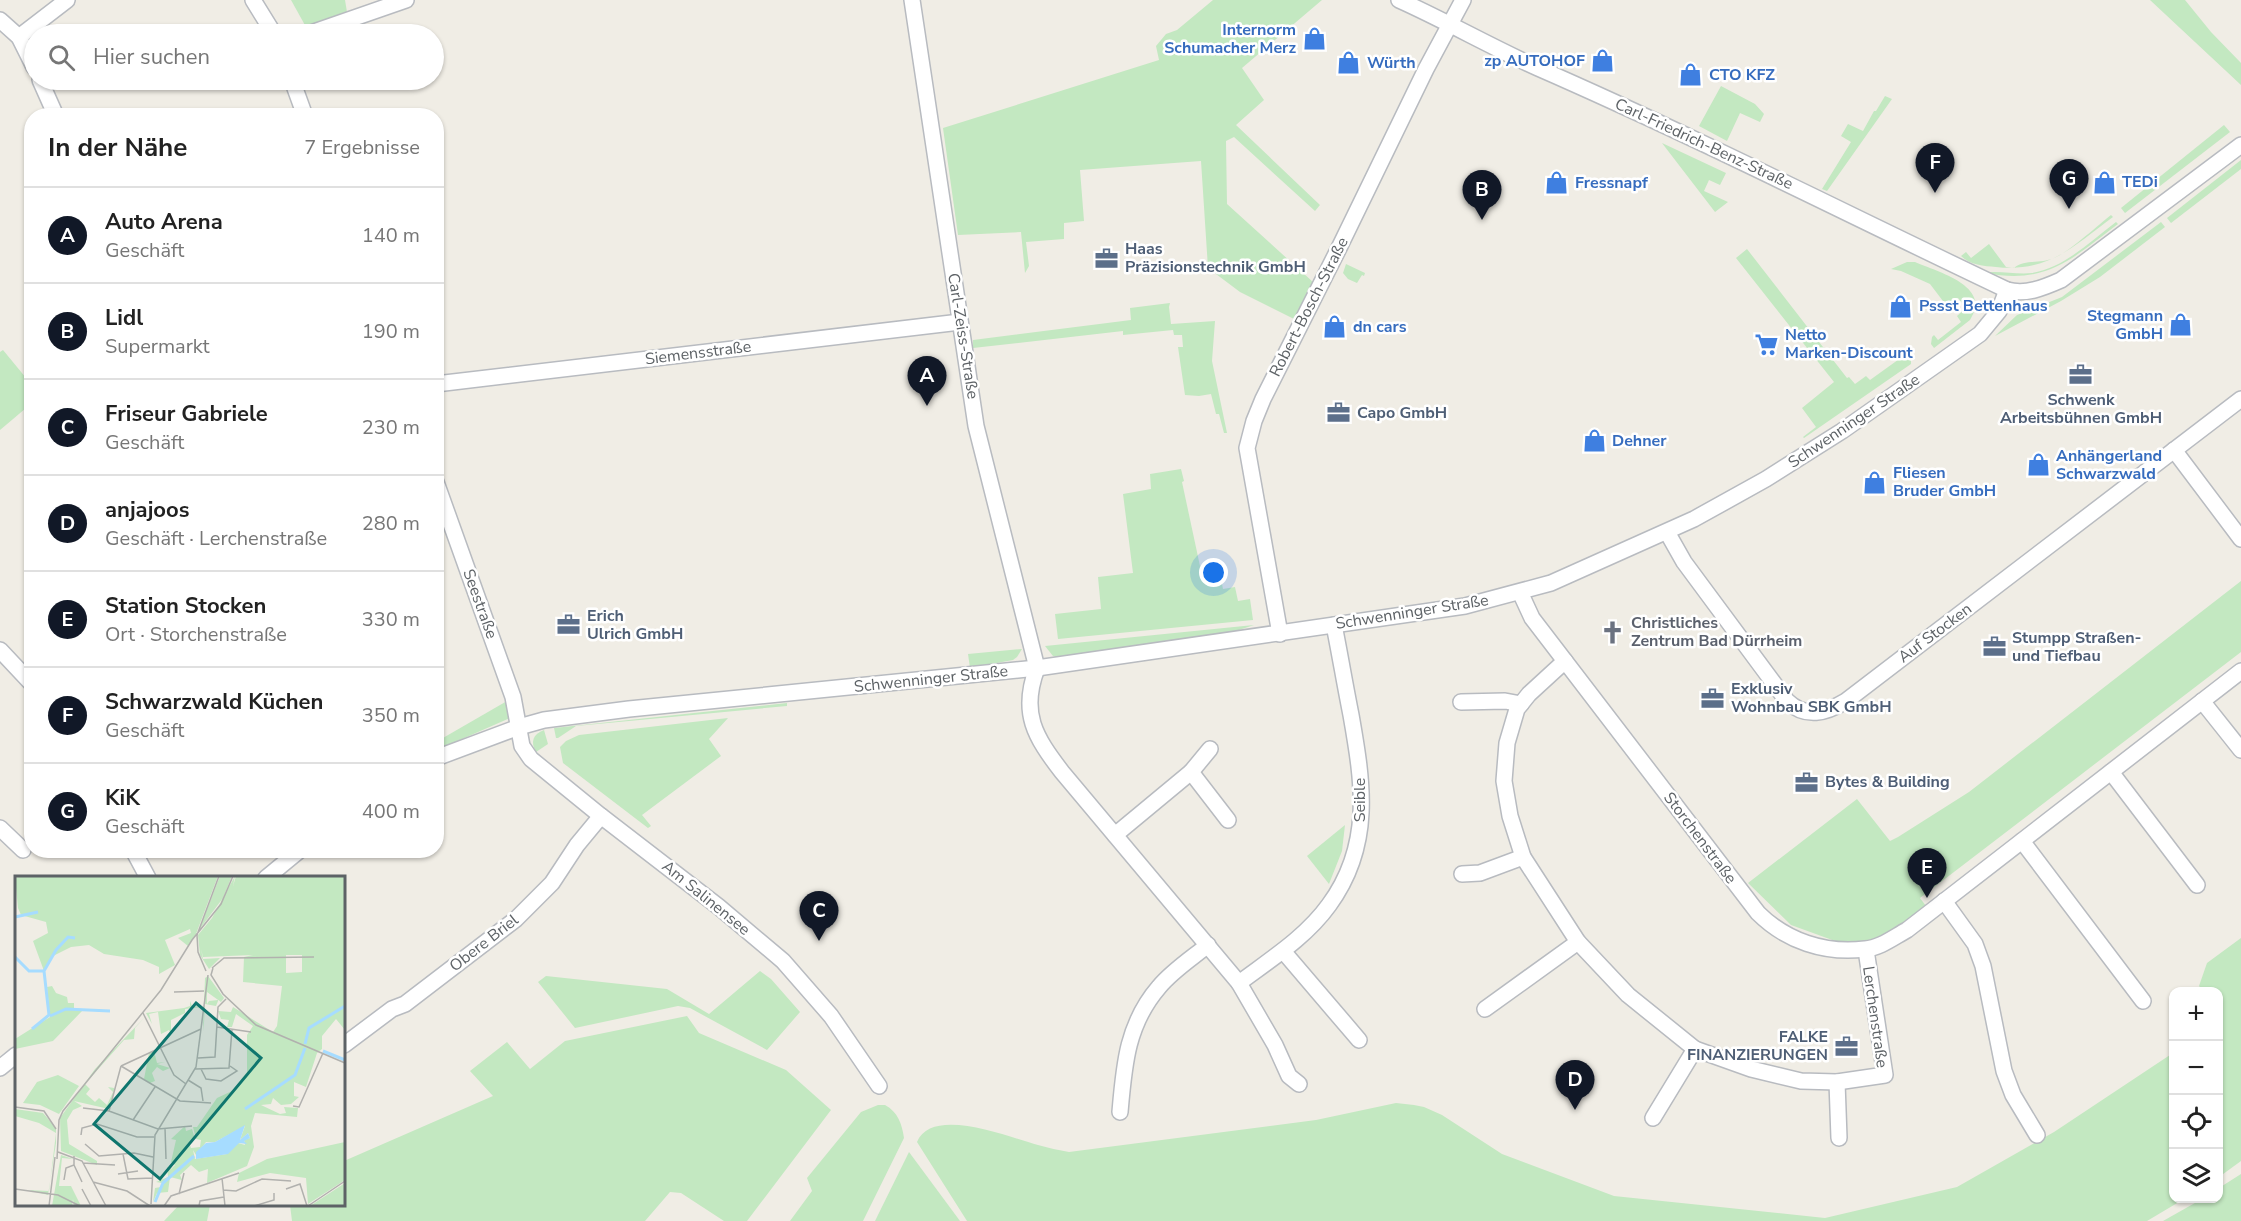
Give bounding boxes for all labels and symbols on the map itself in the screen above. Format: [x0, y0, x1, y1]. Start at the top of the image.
place label: Internorm Schumacher Merz [1164, 19, 1296, 59]
shop icon: Internorm Schumacher Merz [1301, 26, 1327, 52]
shop icon: zp AUTOHOF [1590, 48, 1616, 74]
shop icon: Würth [1336, 50, 1362, 76]
place label: zp AUTOHOF [1484, 50, 1585, 72]
place label: Würth [1367, 52, 1416, 74]
shop icon: CTO KFZ [1678, 62, 1704, 88]
place label: CTO KFZ [1709, 64, 1775, 86]
street label: Carl-Friedrich-Benz-Straße [1611, 93, 1797, 195]
pin: F [1916, 144, 1954, 193]
pin: G [2050, 160, 2088, 209]
shop icon: TEDi [2091, 169, 2117, 195]
pin: B [1462, 170, 1502, 220]
shop icon: Fressnapf [1544, 170, 1570, 196]
place label: TEDi [2122, 171, 2158, 193]
place label: Fressnapf [1575, 172, 1649, 194]
street label: Robert-Bosch-Straße [1264, 233, 1354, 381]
place label: Haas Präzisionstechnik GmbH [1125, 238, 1306, 278]
office icon: Haas Präzisionstechnik GmbH [1094, 245, 1120, 271]
street label: Carl-Zeiss-Straße [942, 271, 984, 401]
shop icon: Pssst Bettenhaus [1888, 293, 1914, 319]
place label: Pssst Bettenhaus [1919, 295, 2048, 317]
place label: Stegmann GmbH [2087, 305, 2163, 345]
shop icon: Stegmann GmbH [2168, 312, 2194, 338]
shop icon: dn cars [1322, 314, 1348, 340]
place label: dn cars [1353, 316, 1407, 338]
place label: Netto Marken-Discount [1785, 324, 1914, 364]
supermarket icon: Netto Marken-Discount [1754, 331, 1780, 357]
street label: Siemensstraße [644, 336, 752, 370]
pin: A [908, 356, 946, 406]
office icon: Schwenk Arbeitsbühnen GmbH [2068, 362, 2094, 388]
street label: Schwenninger Straße [1784, 369, 1924, 473]
place label: Schwenk Arbeitsbühnen GmbH [2000, 389, 2162, 429]
office icon: Capo GmbH [1326, 400, 1352, 426]
place label: Capo GmbH [1357, 402, 1447, 424]
shop icon: Dehner [1581, 428, 1607, 454]
place label: Dehner [1612, 430, 1667, 452]
place label: Anhängerland Schwarzwald [2056, 445, 2162, 485]
shop icon: Anhängerland Schwarzwald [2025, 452, 2051, 478]
place label: Fliesen Bruder GmbH [1893, 462, 1996, 502]
shop icon: Fliesen Bruder GmbH [1862, 469, 1888, 495]
your location [1199, 558, 1228, 587]
street label: Seestraße [457, 566, 503, 642]
street label: Schwenninger Straße [1334, 589, 1490, 635]
street label: Auf Stocken [1894, 598, 1976, 668]
place label: Erich Ulrich GmbH [587, 605, 683, 645]
office icon: Erich Ulrich GmbH [556, 612, 582, 638]
place label: Christliches Zentrum Bad Dürrheim [1631, 612, 1802, 652]
church icon: Christliches Zentrum Bad Dürrheim [1600, 619, 1626, 645]
place label: Stumpp Straßen- und Tiefbau [2012, 627, 2142, 667]
office icon: Stumpp Straßen- und Tiefbau [1981, 634, 2007, 660]
street label: Schwenninger Straße [853, 660, 1009, 698]
place label: Exklusiv Wohnbau SBK GmbH [1731, 678, 1892, 718]
office icon: Exklusiv Wohnbau SBK GmbH [1700, 685, 1726, 711]
office icon: Bytes & Building [1794, 769, 1820, 795]
place label: Bytes & Building [1825, 771, 1950, 793]
street label: Seible [1349, 778, 1371, 822]
street label: Storchenstraße [1658, 788, 1742, 888]
pin: E [1908, 848, 1946, 898]
street label: Am Salinensee [657, 856, 755, 940]
inset map [15, 876, 345, 1206]
pin: C [800, 892, 838, 941]
street label: Obere Briel [445, 909, 523, 977]
street label: Lerchenstraße [1857, 965, 1893, 1069]
place label: FALKE FINANZIERUNGEN [1687, 1026, 1828, 1066]
office icon: FALKE FINANZIERUNGEN [1833, 1033, 1859, 1059]
pin: D [1556, 1060, 1594, 1110]

